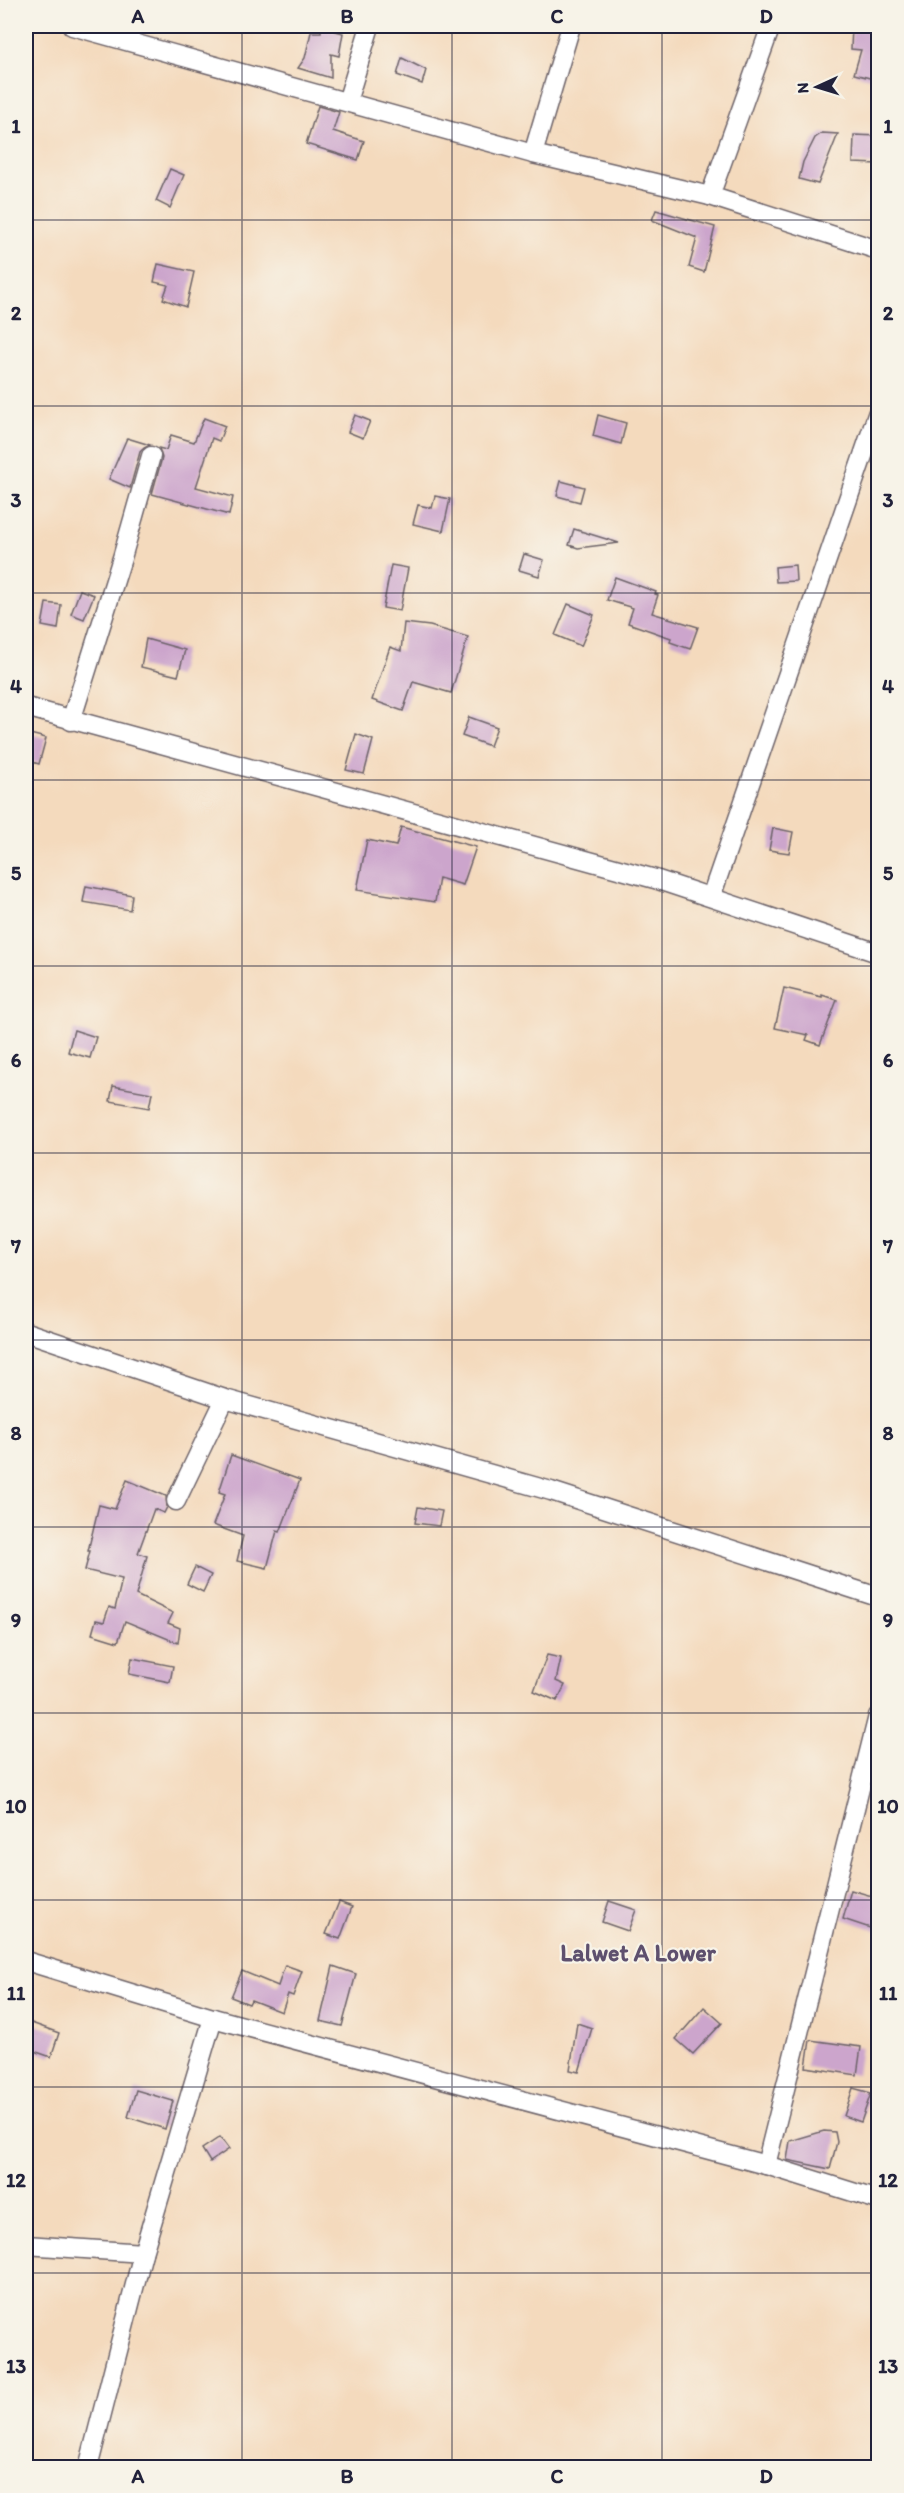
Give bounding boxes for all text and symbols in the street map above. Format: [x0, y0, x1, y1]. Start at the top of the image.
text: A [131, 4, 145, 28]
text: B [341, 4, 354, 28]
text: C [551, 4, 564, 28]
text: D [759, 4, 773, 28]
north arrow [787, 57, 847, 117]
text: N [793, 82, 812, 94]
text: 1 [11, 114, 21, 138]
text: 1 [883, 114, 893, 138]
text: 2 [11, 301, 22, 325]
text: 2 [883, 301, 894, 325]
text: 3 [11, 488, 22, 512]
text: 3 [883, 488, 894, 512]
text: 4 [10, 674, 22, 698]
text: 4 [882, 674, 894, 698]
text: 5 [11, 861, 22, 885]
text: 5 [883, 861, 894, 885]
text: 6 [11, 1048, 22, 1072]
text: 6 [883, 1048, 894, 1072]
text: 7 [10, 1234, 21, 1258]
text: 7 [882, 1234, 893, 1258]
text: 8 [11, 1421, 22, 1445]
text: 8 [883, 1421, 894, 1445]
text: 9 [11, 1608, 21, 1632]
text: 9 [883, 1608, 893, 1632]
text: 10 [5, 1794, 27, 1818]
text: 10 [877, 1794, 899, 1818]
district label: Lalwet A Lower [560, 1938, 717, 1967]
text: 11 [7, 1981, 26, 2005]
text: 11 [879, 1981, 898, 2005]
text: 12 [6, 2168, 26, 2192]
text: 12 [878, 2168, 898, 2192]
text: 13 [6, 2354, 26, 2378]
text: 13 [878, 2354, 898, 2378]
text: A [131, 2464, 145, 2488]
text: B [341, 2464, 354, 2488]
text: C [551, 2464, 564, 2488]
text: D [759, 2464, 773, 2488]

